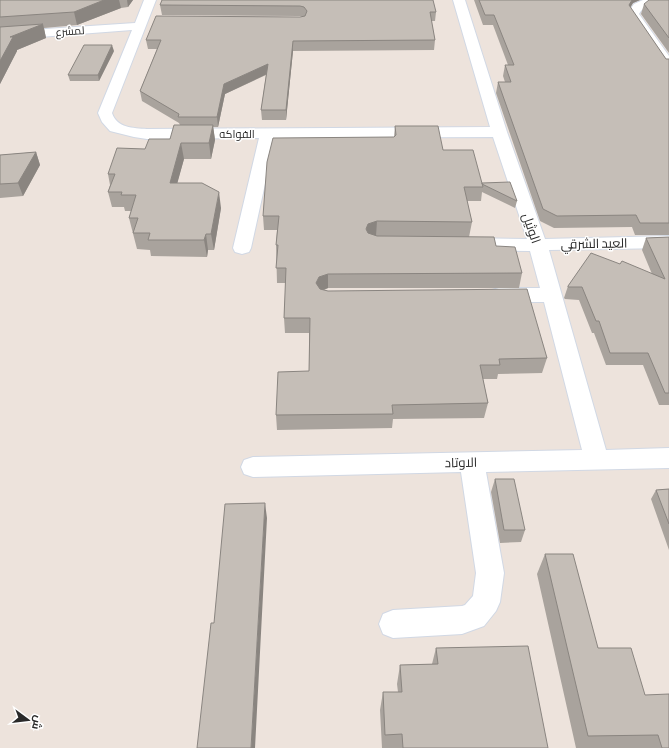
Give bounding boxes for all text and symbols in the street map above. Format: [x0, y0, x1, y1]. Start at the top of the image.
street label: لمشرع [55, 24, 85, 40]
street label: الفواكه [219, 128, 255, 141]
street label: الوثيل [518, 211, 544, 246]
street label: العيد الشرقي [560, 235, 628, 255]
street label: الاوتاد [445, 455, 477, 471]
north arrow [8, 700, 48, 740]
text: ش [29, 714, 45, 731]

